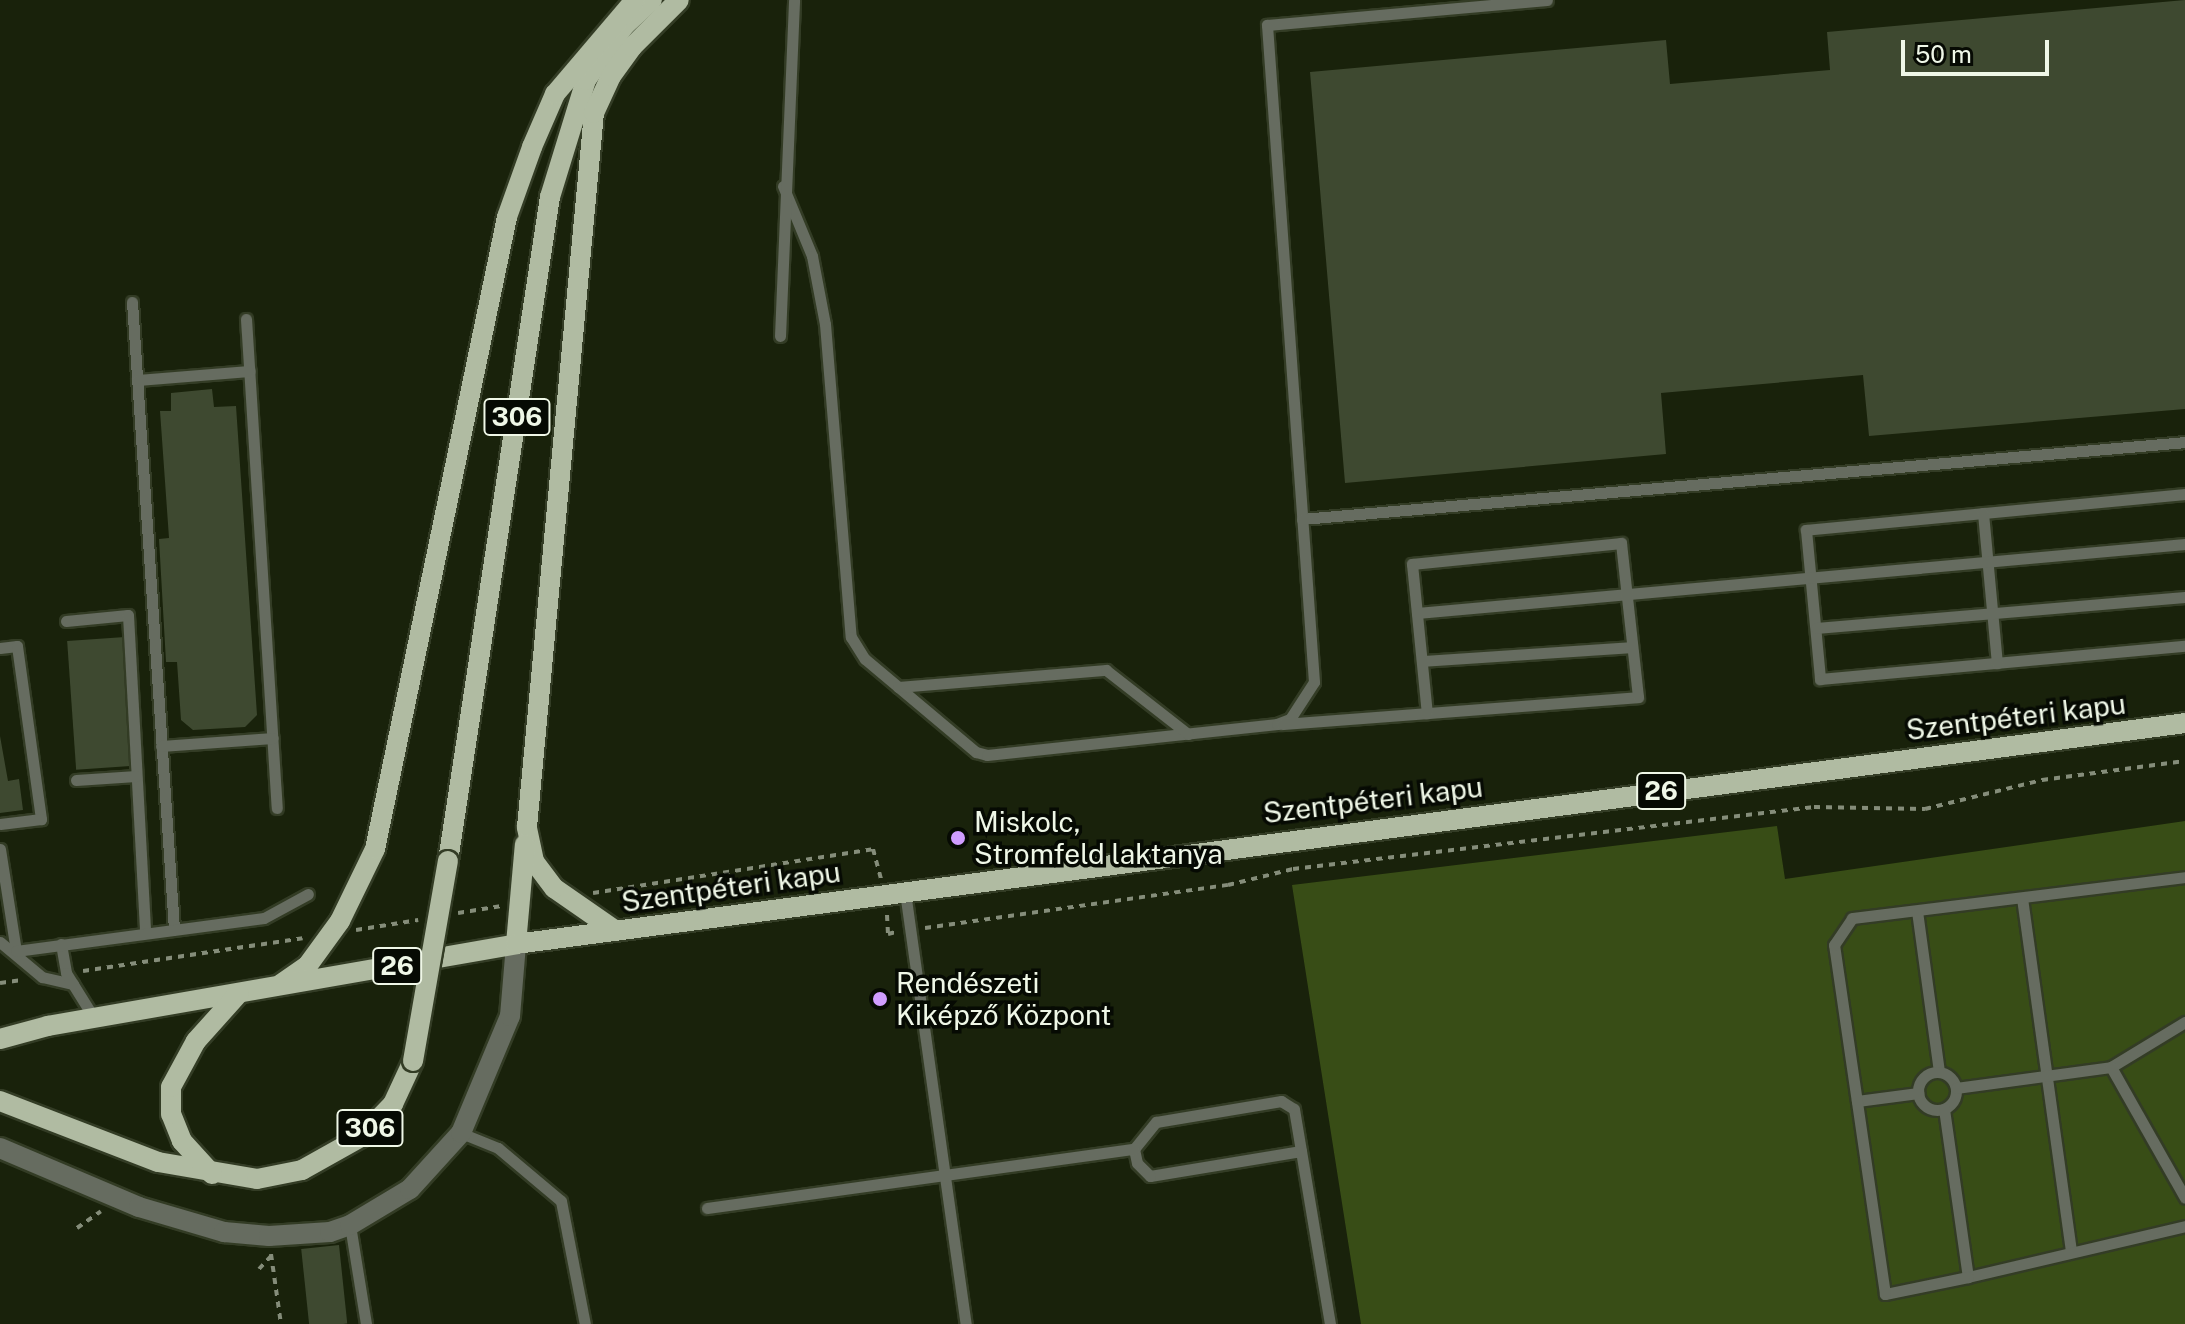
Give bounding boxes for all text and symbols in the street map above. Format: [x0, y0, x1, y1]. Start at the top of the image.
scale bar [1905, 24, 2053, 74]
text: 50 m [1915, 40, 1972, 68]
road number: 306 [483, 395, 551, 439]
street label: Szentpéteri kapu [1904, 687, 2128, 747]
road number: 26 [1635, 769, 1687, 813]
street label: Szentpéteri kapu [1261, 770, 1485, 830]
place label: Miskolc, Stromfeld laktanya [974, 805, 1223, 871]
marker: Miskolc, Stromfeld laktanya [949, 829, 967, 847]
street label: Szentpéteri kapu [619, 855, 843, 919]
road number: 26 [371, 944, 423, 988]
place label: Rendészeti Kiképző Központ [896, 966, 1112, 1032]
marker: Rendészeti Kiképző Központ [871, 990, 889, 1008]
road number: 306 [336, 1106, 404, 1150]

